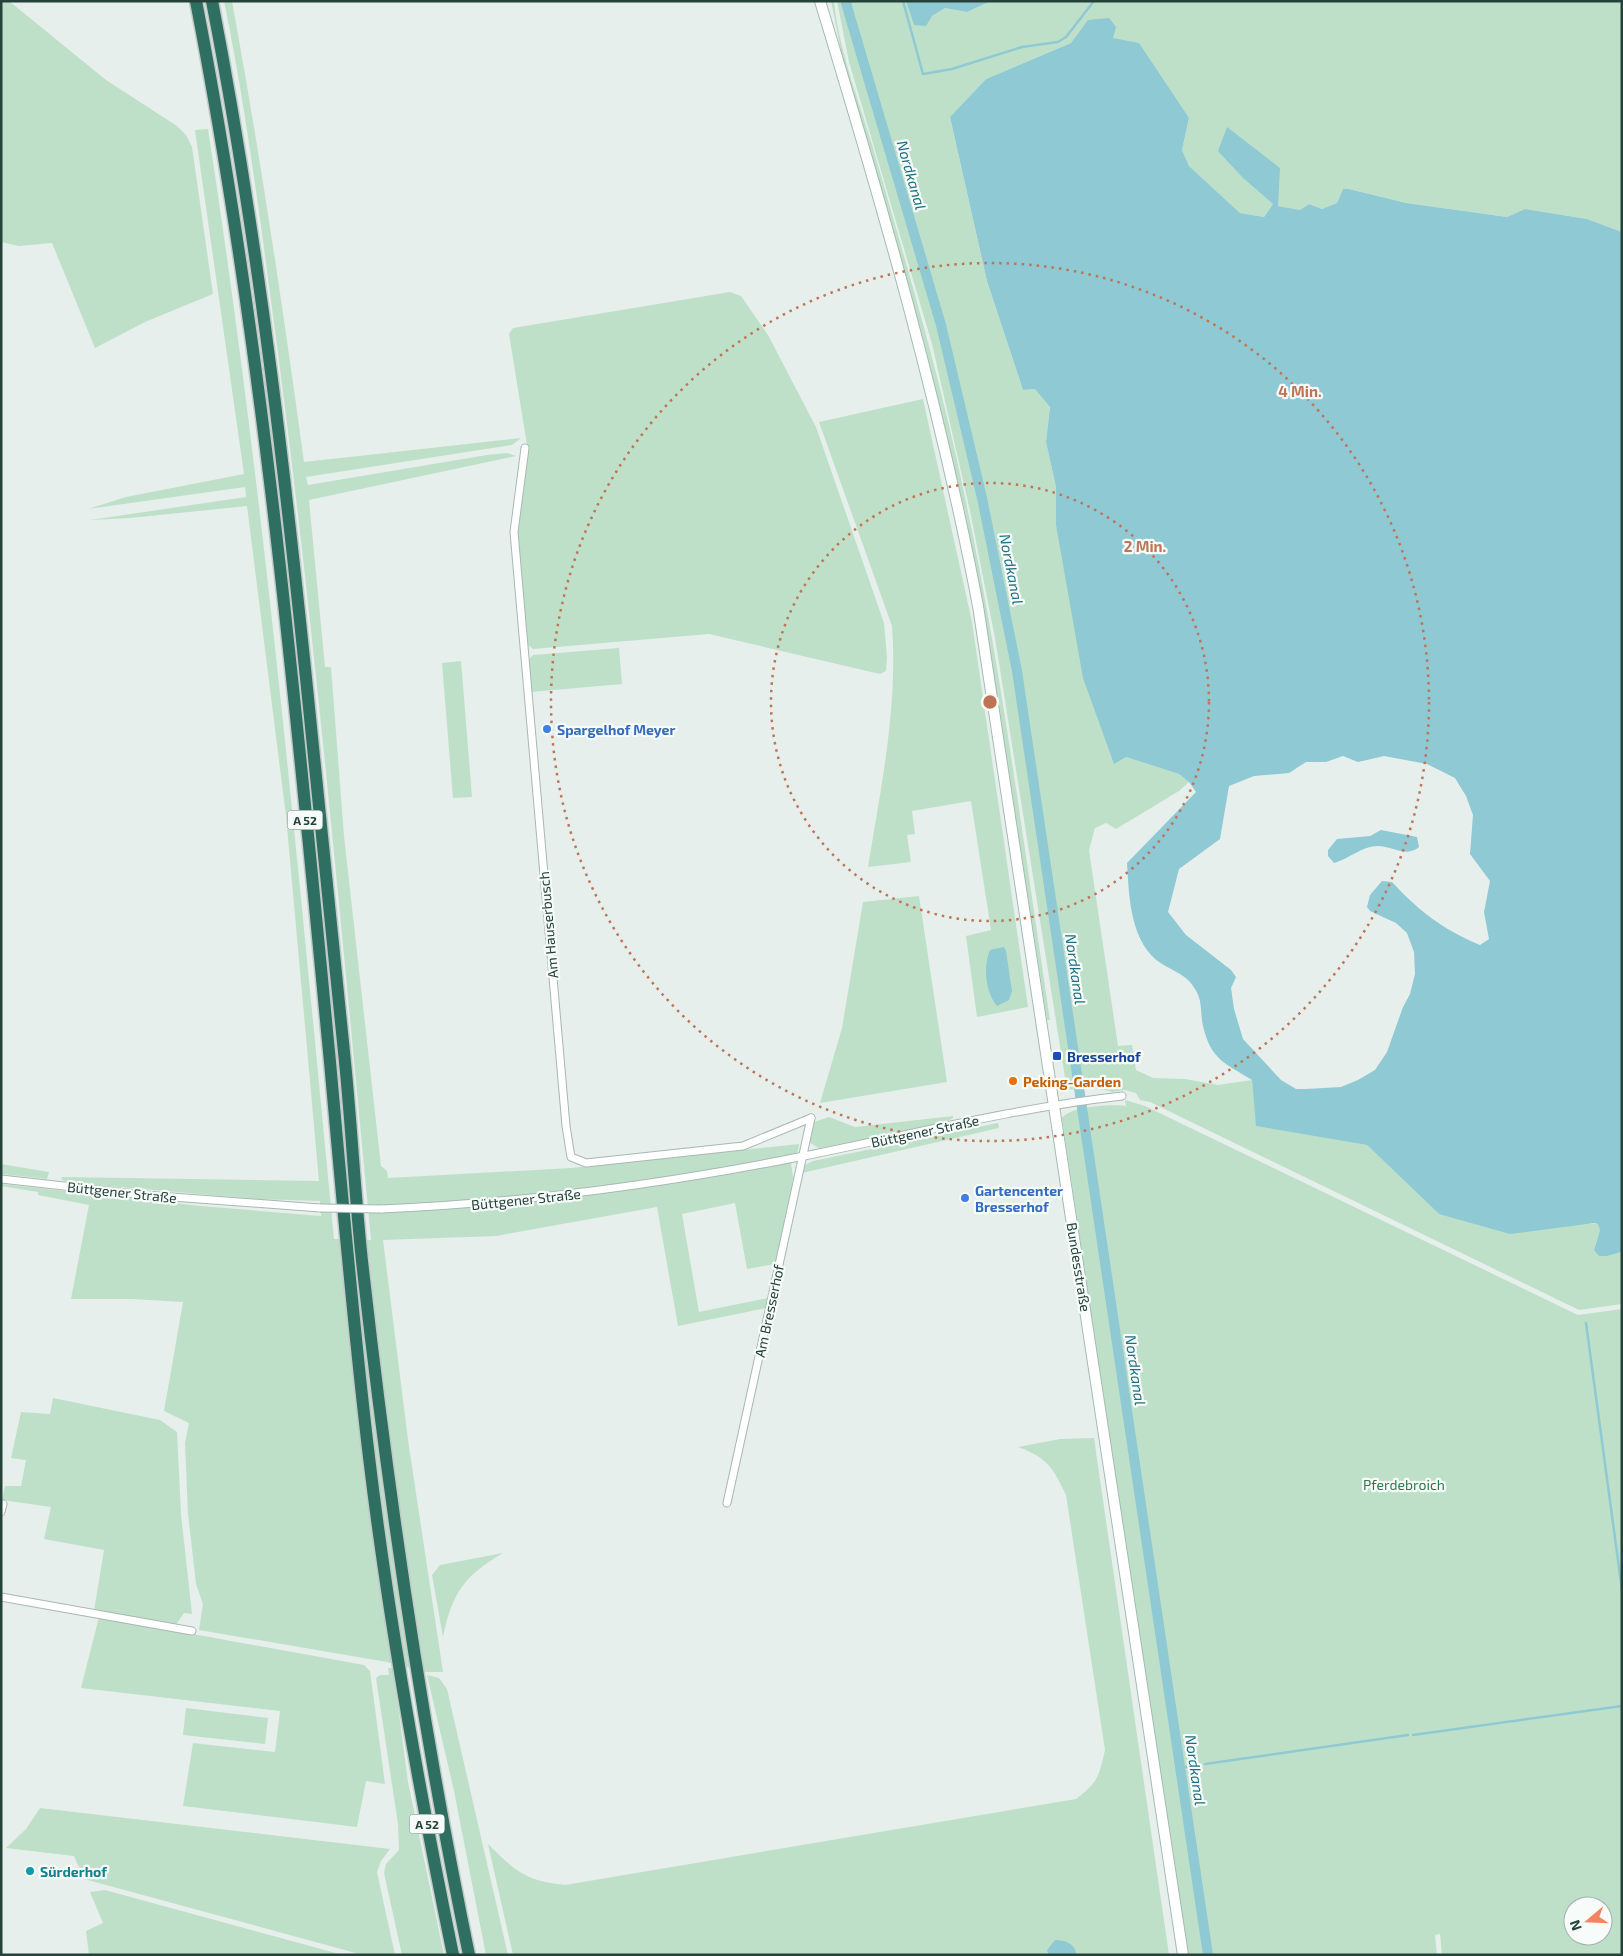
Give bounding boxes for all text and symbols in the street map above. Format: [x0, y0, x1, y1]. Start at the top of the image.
water label: Nordkanal [894, 138, 930, 212]
text: 4 Min. [1278, 382, 1322, 400]
water label: Nordkanal [996, 532, 1028, 606]
text: 2 Min. [1124, 537, 1166, 555]
centre of rings [981, 693, 999, 711]
place label: Spargelhof Meyer [557, 721, 675, 738]
marker: Spargelhof Meyer [541, 723, 553, 735]
road number: A 52 [288, 810, 322, 830]
street label: Am Hauserbusch [535, 871, 561, 979]
water label: Nordkanal [1062, 932, 1090, 1006]
place label: Bresserhof [1067, 1048, 1141, 1065]
marker: Bresserhof [1051, 1050, 1063, 1062]
place label: Peking-Garden [1023, 1073, 1121, 1090]
marker: Peking-Garden [1007, 1075, 1019, 1087]
street label: Büttgener Straße [869, 1111, 981, 1151]
street label: Büttgener Straße [66, 1178, 178, 1206]
place label: Gartencenter Bresserhof [975, 1182, 1063, 1215]
street label: Büttgener Straße [470, 1185, 582, 1213]
marker: Gartencenter Bresserhof [959, 1192, 971, 1204]
street label: Bundesstraße [1064, 1221, 1094, 1313]
street label: Am Bresserhof [751, 1262, 787, 1359]
water label: Nordkanal [1122, 1333, 1150, 1407]
park label: Pferdebroich [1363, 1476, 1445, 1493]
water label: Nordkanal [1182, 1733, 1210, 1807]
road number: A 52 [410, 1815, 444, 1834]
place label: Sürderhof [40, 1863, 107, 1880]
marker: Sürderhof [24, 1865, 36, 1877]
north arrow [1563, 1896, 1613, 1946]
text: N [1566, 1918, 1585, 1933]

